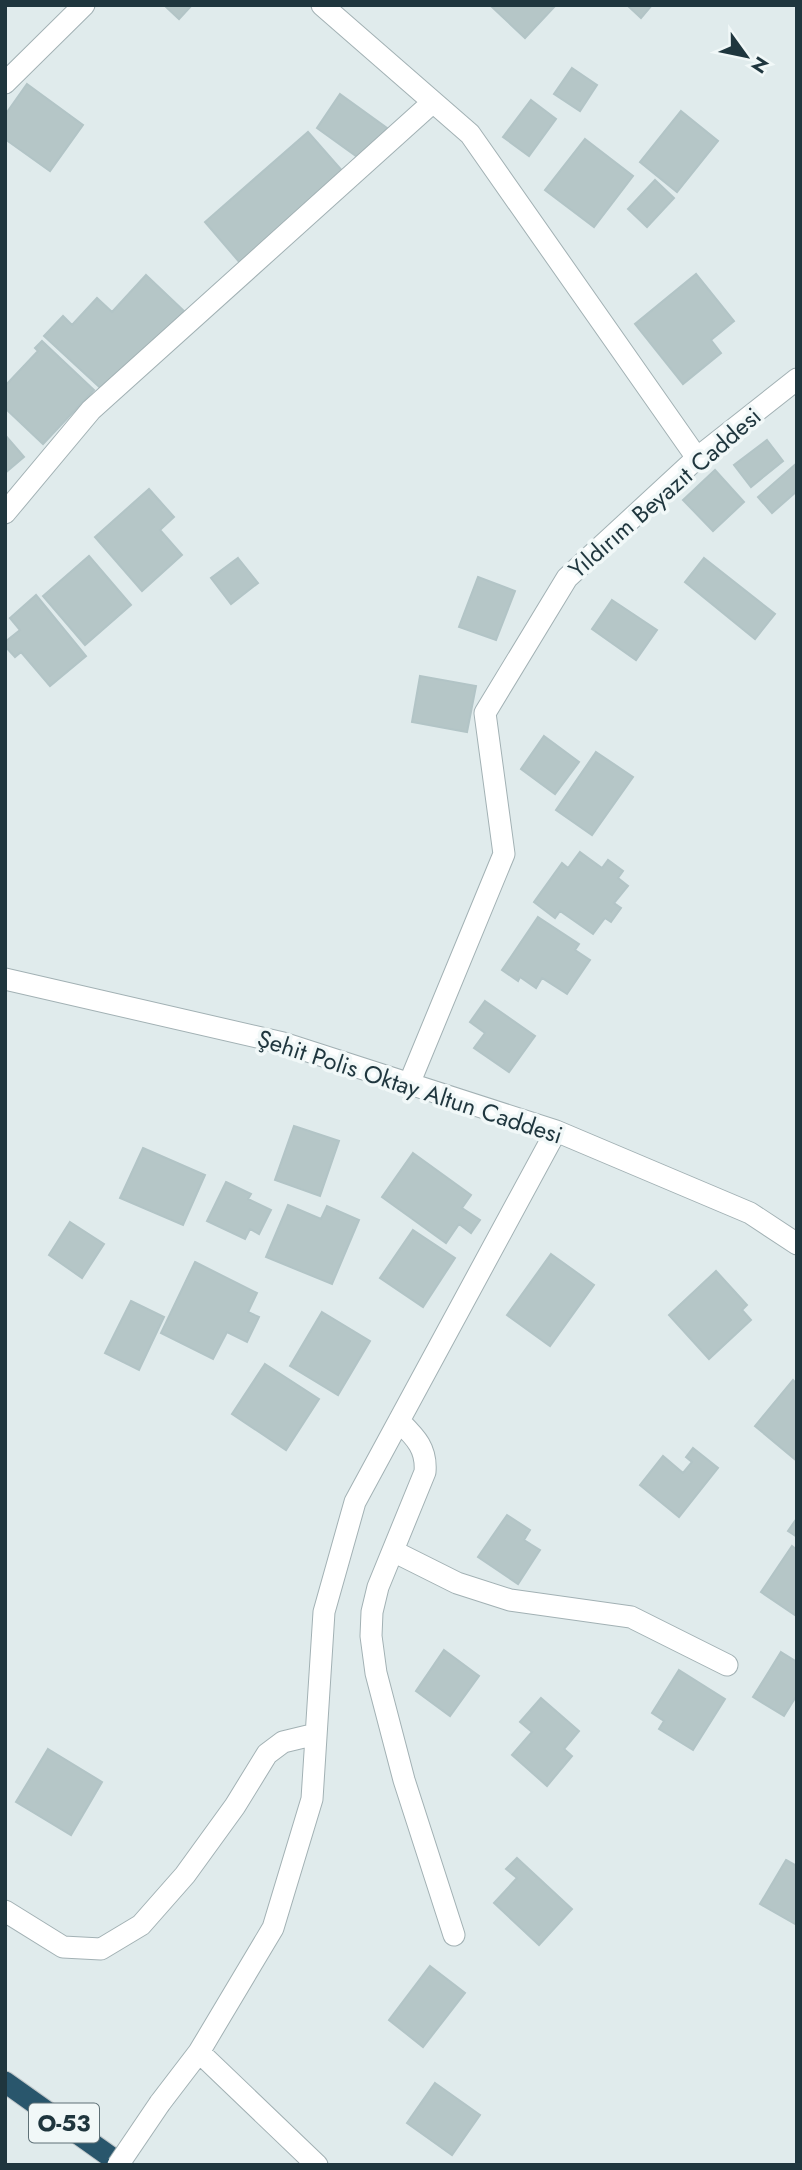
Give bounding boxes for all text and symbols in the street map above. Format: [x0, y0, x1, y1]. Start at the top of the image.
north arrow [711, 21, 781, 91]
text: N [744, 51, 775, 79]
street label: Yıldırım Beyazıt Caddesi [561, 399, 769, 586]
street label: Şehit Polis Oktay Altun Caddesi [253, 1021, 567, 1152]
road number: O-53 [29, 2104, 99, 2142]

